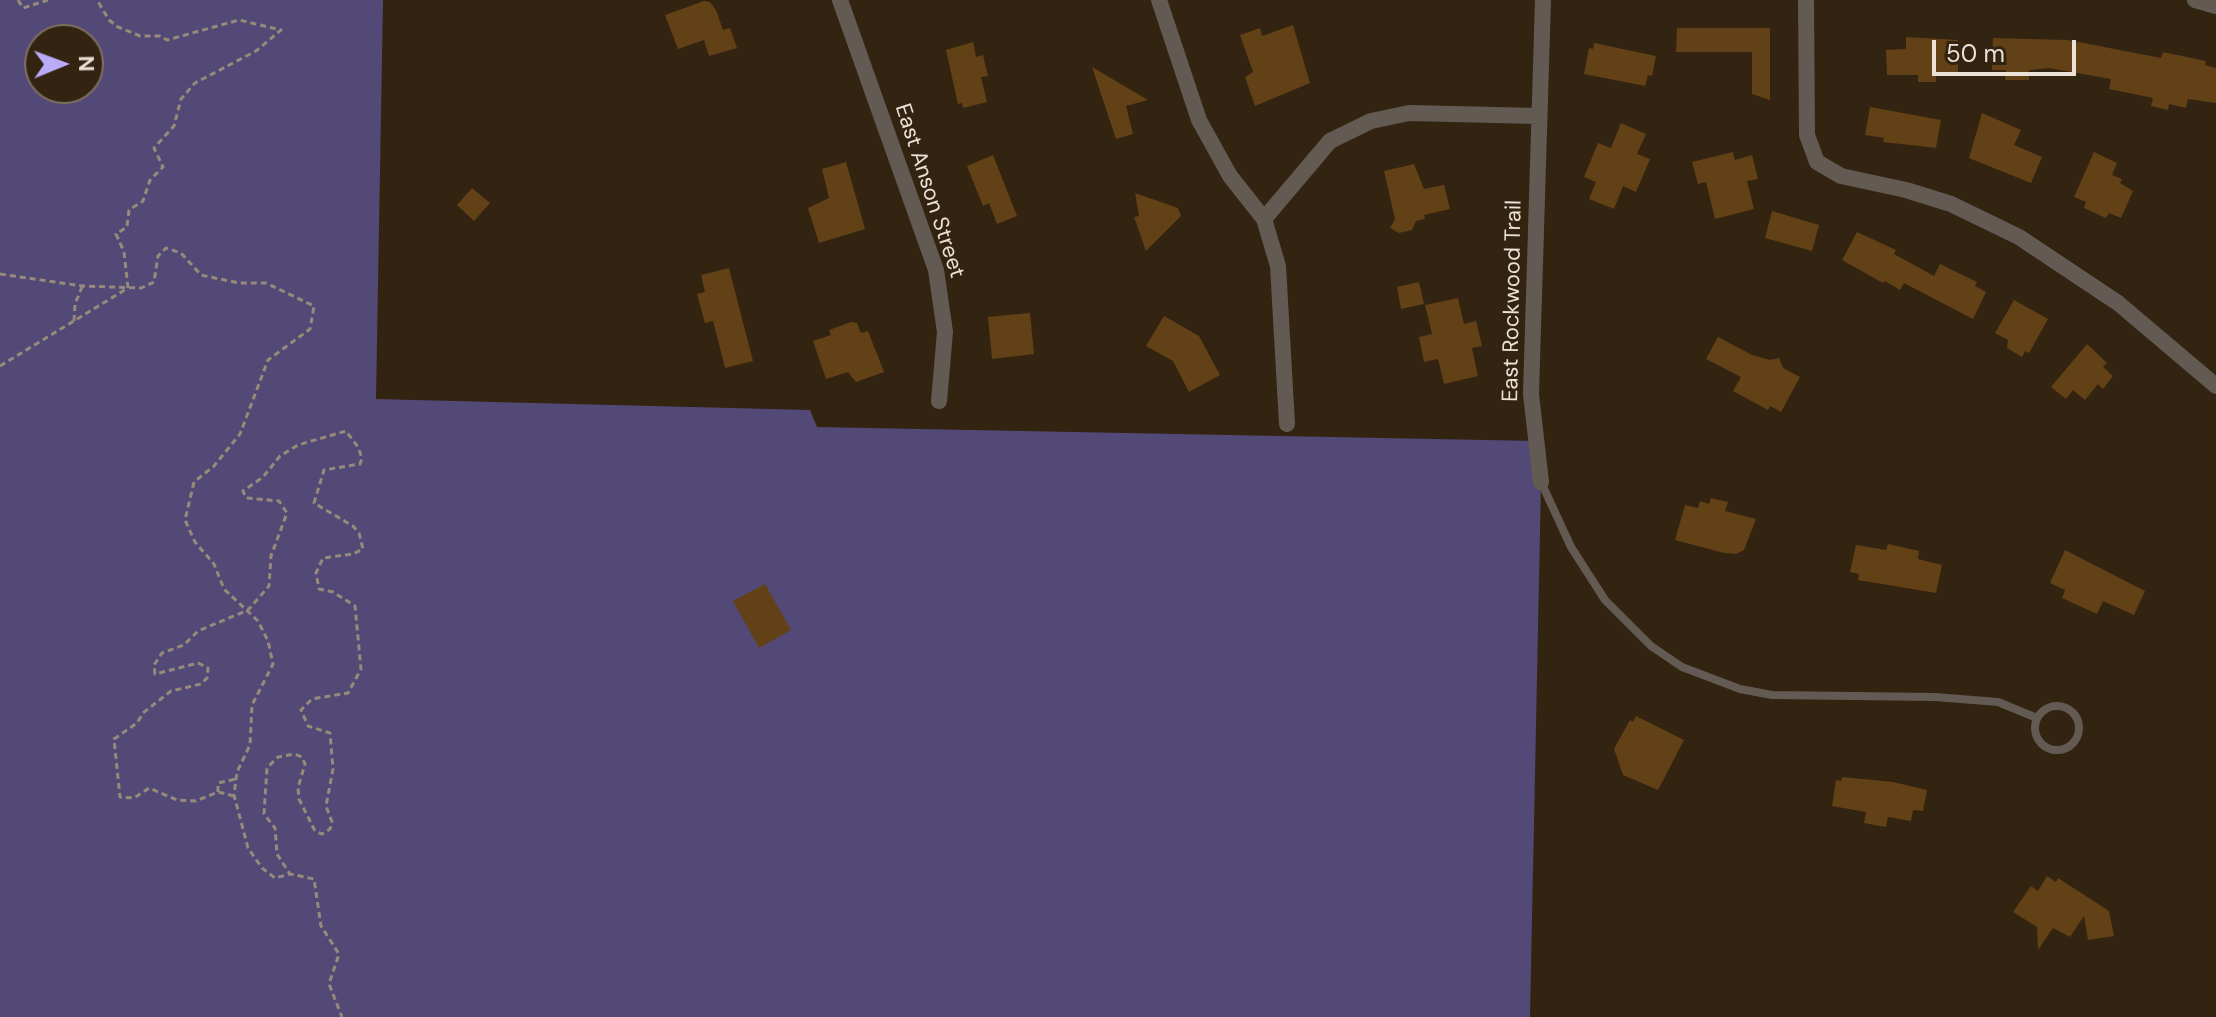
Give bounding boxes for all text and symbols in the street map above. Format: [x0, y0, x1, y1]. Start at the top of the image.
north arrow [24, 24, 104, 104]
scale bar [1936, 24, 2080, 74]
text: 50 m [1946, 38, 2005, 69]
text: N [72, 55, 101, 72]
street label: East Anson Street [888, 101, 970, 281]
street label: East Rockwood Trail [1498, 200, 1528, 402]

